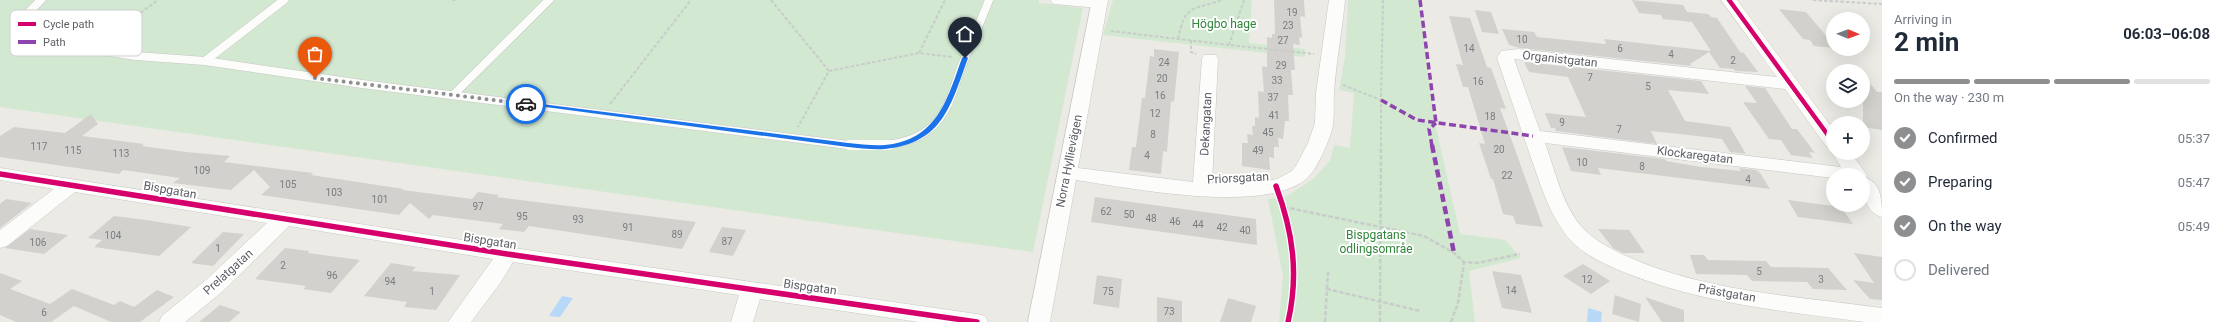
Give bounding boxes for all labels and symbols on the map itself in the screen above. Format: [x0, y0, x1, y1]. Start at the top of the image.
house number: 19 [1286, 7, 1298, 18]
legend [10, 10, 142, 56]
north arrow [1826, 12, 1870, 56]
pin [948, 17, 982, 58]
park label: Högbo hage [1192, 17, 1256, 31]
text: Cycle path [43, 18, 94, 31]
house number: 23 [1282, 20, 1294, 31]
house number: 10 [1516, 34, 1528, 45]
house number: 27 [1277, 35, 1289, 46]
text: Path [43, 36, 66, 49]
pin [298, 37, 332, 78]
house number: 14 [1463, 43, 1475, 54]
house number: 6 [1617, 43, 1623, 54]
street label: Organistgatan [1522, 48, 1598, 70]
house number: 4 [1668, 49, 1674, 60]
house number: 2 [1730, 55, 1736, 66]
house number: 24 [1158, 57, 1170, 68]
house number: 29 [1275, 60, 1287, 71]
house number: 7 [1587, 72, 1593, 83]
house number: 20 [1156, 73, 1168, 84]
house number: 33 [1271, 75, 1283, 86]
house number: 16 [1472, 76, 1484, 87]
house number: 5 [1645, 81, 1651, 92]
courier [506, 84, 546, 124]
house number: 16 [1154, 90, 1166, 101]
street label: Dekangatan [1197, 92, 1215, 156]
house number: 37 [1267, 92, 1279, 103]
house number: 12 [1149, 108, 1161, 119]
house number: 41 [1268, 110, 1280, 121]
house number: 18 [1484, 111, 1496, 122]
street label: Norra Hyllievägen [1053, 113, 1085, 209]
house number: 9 [1559, 117, 1565, 128]
house number: 7 [1616, 124, 1622, 135]
house number: 45 [1262, 127, 1274, 138]
house number: 8 [1150, 129, 1156, 140]
house number: 117 [31, 141, 48, 152]
street label: Klockaregatan [1656, 143, 1734, 167]
house number: 20 [1493, 144, 1505, 155]
house number: 115 [65, 145, 82, 156]
house number: 49 [1252, 145, 1264, 156]
house number: 113 [113, 148, 129, 159]
house number: 4 [1144, 150, 1150, 161]
house number: 10 [1576, 157, 1588, 168]
house number: 8 [1639, 161, 1645, 172]
house number: 109 [194, 165, 210, 176]
street label: Priorsgatan [1207, 169, 1269, 187]
house number: 22 [1501, 170, 1513, 181]
house number: 4 [1745, 174, 1751, 185]
street label: Bispgatan [142, 178, 198, 202]
house number: 105 [280, 179, 297, 190]
house number: 103 [326, 187, 342, 198]
house number: 101 [372, 194, 388, 205]
house number: 97 [472, 201, 484, 212]
house number: 62 [1100, 206, 1112, 217]
house number: 50 [1123, 209, 1135, 220]
house number: 95 [516, 211, 528, 222]
house number: 48 [1145, 213, 1157, 224]
house number: 93 [572, 214, 584, 225]
house number: 46 [1169, 216, 1181, 227]
house number: 44 [1192, 219, 1204, 230]
house number: 91 [622, 222, 634, 233]
house number: 42 [1216, 222, 1228, 233]
house number: 40 [1239, 225, 1251, 236]
park label: Bispgatans odlingsområe [1339, 228, 1413, 256]
house number: 89 [671, 229, 683, 240]
house number: 104 [105, 230, 122, 241]
street label: Bispgatan [462, 230, 518, 252]
house number: 87 [721, 236, 733, 247]
house number: 106 [30, 237, 47, 248]
house number: 1 [215, 243, 221, 254]
street label: Prelatgatan [200, 246, 256, 298]
house number: 2 [280, 260, 286, 271]
house number: 5 [1756, 266, 1762, 277]
house number: 96 [326, 270, 338, 281]
house number: 12 [1581, 274, 1593, 285]
house number: 3 [1818, 274, 1824, 285]
house number: 94 [384, 276, 396, 287]
street label: Bispgatan [782, 276, 838, 298]
street label: Prästgatan [1697, 281, 1757, 305]
house number: 14 [1505, 285, 1517, 296]
house number: 1 [429, 286, 435, 297]
house number: 75 [1102, 286, 1114, 297]
house number: 73 [1163, 306, 1175, 317]
house number: 6 [41, 307, 47, 318]

